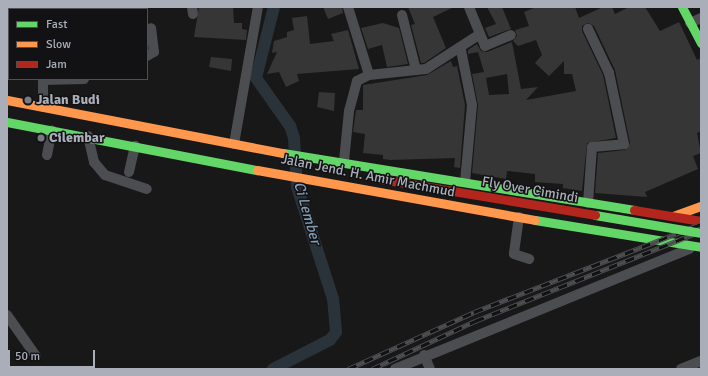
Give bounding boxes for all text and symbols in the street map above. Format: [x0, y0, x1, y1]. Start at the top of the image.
legend [8, 8, 148, 80]
text: Fast [46, 17, 67, 32]
text: Slow [46, 37, 71, 52]
text: Jam [46, 57, 67, 72]
place label: Jalan Budi [36, 92, 100, 108]
marker: Jalan Budi [23, 95, 33, 105]
place label: Cilembar [49, 130, 104, 146]
marker: Cilembar [36, 133, 46, 143]
street label: Jalan Jend. H. Amir Machmud [280, 151, 456, 201]
street label: Fly Over Cimindi [481, 173, 579, 207]
water label: Ci Lember [289, 180, 325, 246]
scale bar [10, 342, 97, 368]
text: 50 m [15, 349, 40, 364]

